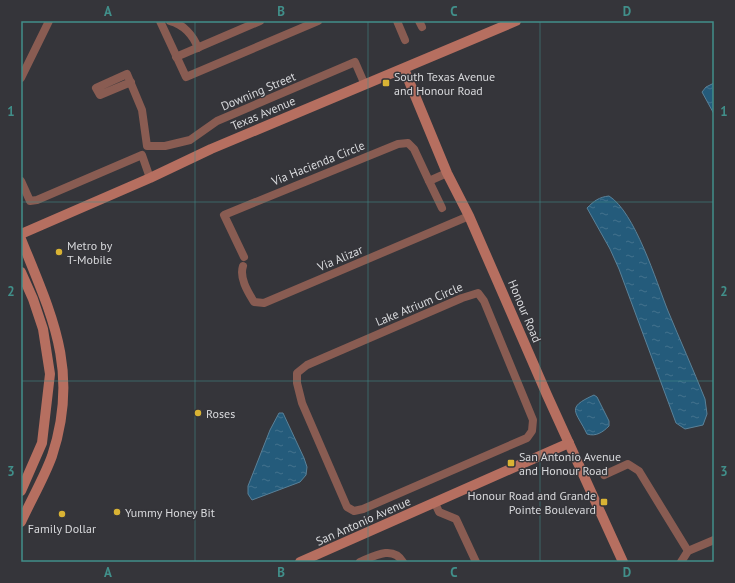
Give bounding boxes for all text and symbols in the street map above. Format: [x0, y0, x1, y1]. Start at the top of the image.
text: A [104, 3, 112, 20]
text: B [277, 3, 285, 20]
text: C [450, 3, 458, 20]
text: D [623, 3, 631, 20]
street label: Downing Street [218, 69, 298, 113]
place label: South Texas Avenue and Honour Road [394, 69, 495, 98]
marker: South Texas Avenue and Honour Road [381, 78, 391, 88]
street label: Texas Avenue [229, 93, 297, 133]
text: 1 [7, 103, 15, 120]
text: 1 [720, 103, 728, 120]
street label: Via Hacienda Circle [268, 137, 367, 189]
place label: Metro by T-Mobile [67, 238, 113, 267]
street label: Via Alizar [314, 242, 365, 275]
marker: Metro by T-Mobile [54, 247, 64, 257]
street label: Honour Road [505, 277, 545, 345]
street label: Lake Atrium Circle [373, 279, 465, 329]
text: 2 [7, 283, 15, 300]
text: 2 [720, 283, 728, 300]
place label: Roses [206, 406, 235, 421]
marker: Roses [193, 408, 203, 418]
place label: San Antonio Avenue and Honour Road [519, 449, 621, 478]
marker: San Antonio Avenue and Honour Road [506, 458, 516, 468]
text: 3 [7, 463, 15, 480]
text: 3 [720, 463, 728, 480]
place label: Honour Road and Grande Pointe Boulevard [467, 488, 596, 517]
street label: San Antonio Avenue [313, 493, 413, 549]
marker: Honour Road and Grande Pointe Boulevard [599, 497, 609, 507]
place label: Yummy Honey Bit [125, 505, 215, 520]
marker: Yummy Honey Bit [112, 507, 122, 517]
marker: Family Dollar [57, 509, 67, 519]
place label: Family Dollar [28, 521, 96, 536]
text: A [104, 564, 112, 581]
text: B [277, 564, 285, 581]
text: C [450, 564, 458, 581]
text: D [623, 564, 631, 581]

